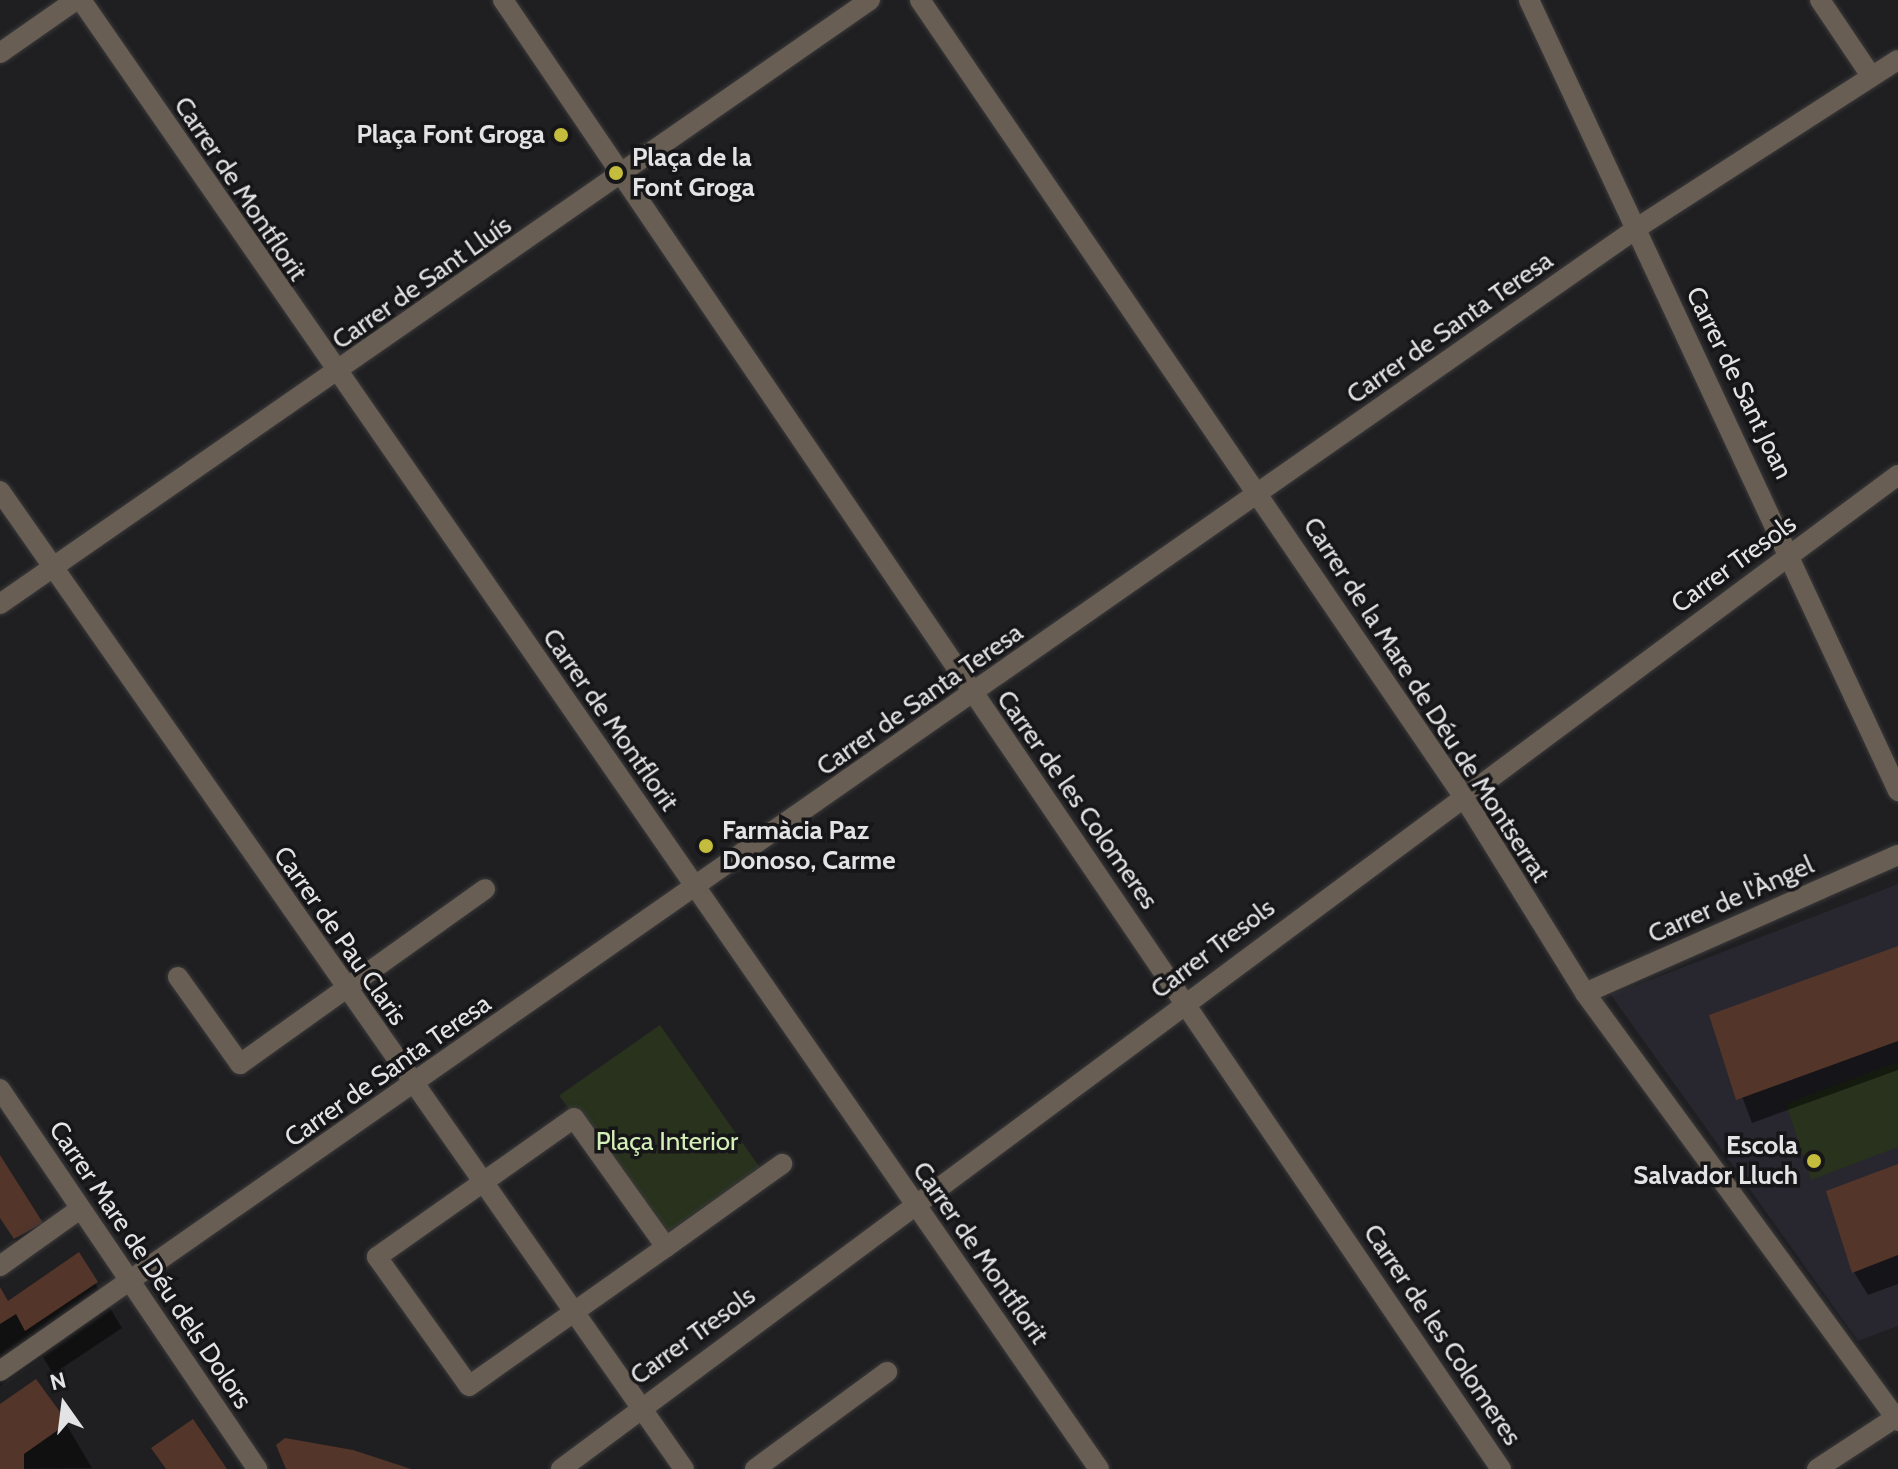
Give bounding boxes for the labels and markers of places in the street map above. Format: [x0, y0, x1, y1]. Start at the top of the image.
place label: Plaça Font Groga [356, 119, 545, 151]
marker: Plaça Font Groga [552, 126, 570, 144]
place label: Plaça de la Font Groga [632, 142, 755, 204]
marker: Plaça de la Font Groga [607, 164, 625, 182]
place label: Farmàcia Paz Donoso, Carme [722, 815, 896, 876]
marker: Farmàcia Paz Donoso, Carme [697, 837, 715, 855]
place label: Escola Salvador Lluch [1633, 1130, 1798, 1192]
marker: Escola Salvador Lluch [1805, 1152, 1823, 1170]

